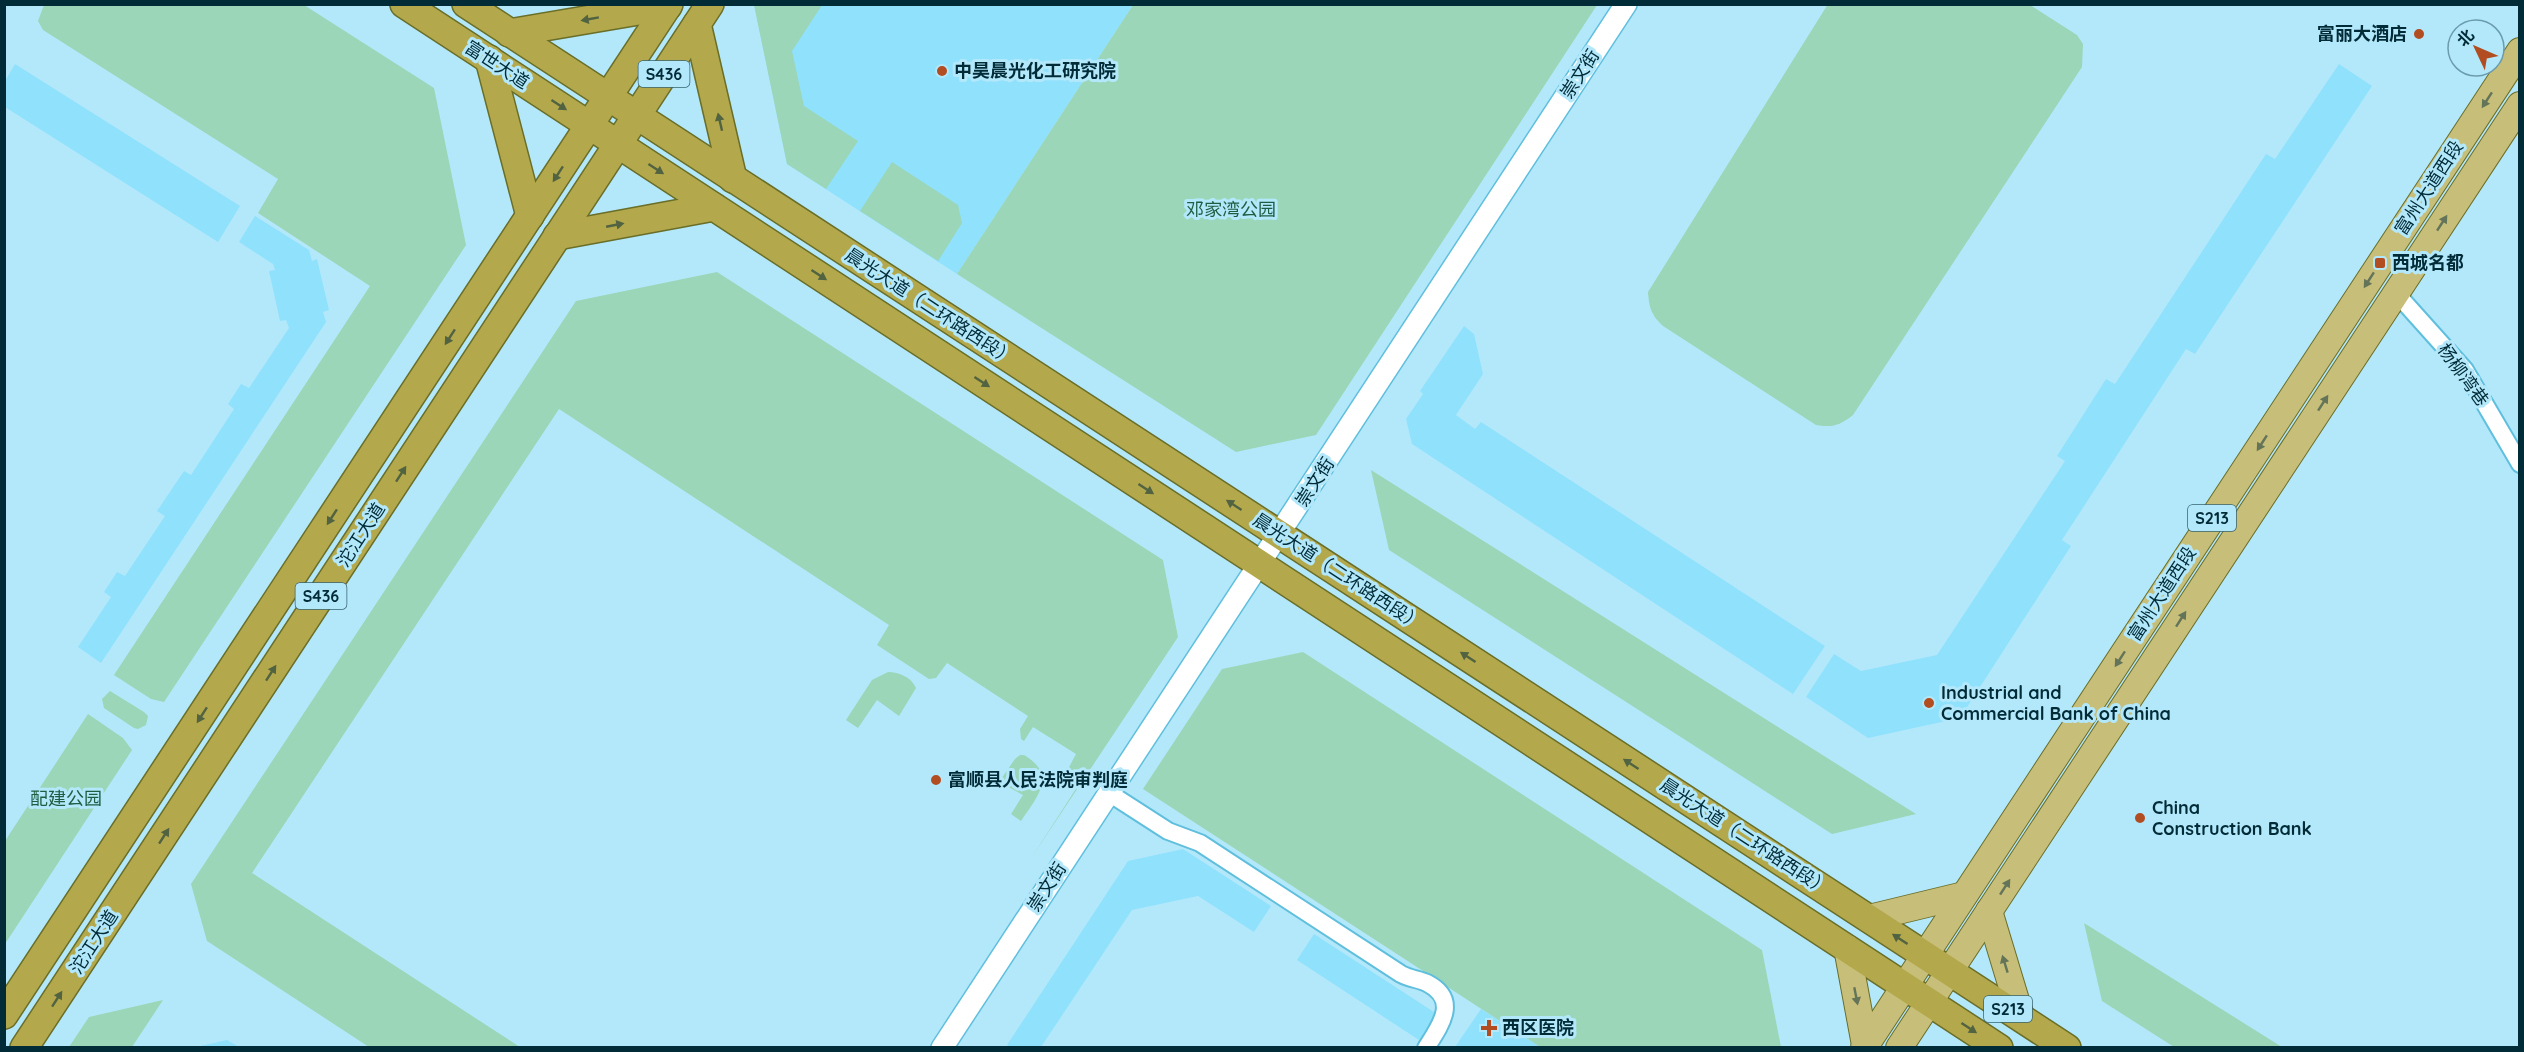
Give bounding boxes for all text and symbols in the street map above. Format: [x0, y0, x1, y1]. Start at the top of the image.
one-way arrow [580, 15, 599, 24]
north arrow [2446, 18, 2506, 78]
place label: 富丽大酒店 [2317, 22, 2407, 45]
text: 北 [2452, 25, 2478, 50]
marker: 富丽大酒店 [2412, 27, 2426, 41]
street label: 富世大道 [461, 35, 534, 94]
street label: 崇文街 [1555, 45, 1604, 103]
place label: 中昊晨光化工研究院 [954, 59, 1116, 82]
road number: S436 [638, 61, 690, 87]
marker: 中昊晨光化工研究院 [935, 64, 949, 78]
one-way arrow [2482, 91, 2493, 108]
one-way arrow [550, 99, 566, 111]
one-way arrow [714, 113, 724, 131]
street label: 富州大道西段 [2390, 136, 2468, 239]
one-way arrow [648, 163, 664, 174]
one-way arrow [552, 166, 563, 182]
park label: 邓家湾公园 [1186, 198, 1276, 221]
one-way arrow [2436, 215, 2447, 231]
one-way arrow [606, 220, 625, 229]
street label: 晨光大道（二环路西段） [841, 243, 1020, 370]
place label: 西城名都 [2392, 251, 2464, 274]
marker: 西城名都 [2373, 256, 2387, 270]
one-way arrow [811, 270, 828, 281]
one-way arrow [2363, 272, 2374, 288]
one-way arrow [445, 329, 456, 345]
street label: 杨柳湾巷 [2433, 339, 2494, 411]
one-way arrow [974, 376, 990, 388]
one-way arrow [2317, 396, 2329, 412]
one-way arrow [2256, 435, 2267, 451]
street label: 崇文街 [1290, 453, 1339, 511]
one-way arrow [395, 466, 406, 483]
one-way arrow [1137, 483, 1153, 495]
street label: 沱江大道 [331, 498, 390, 571]
one-way arrow [1226, 500, 1242, 511]
road number: S213 [2188, 505, 2236, 531]
street label: 晨光大道（二环路西段） [1249, 508, 1428, 635]
one-way arrow [326, 509, 338, 525]
street label: 富州大道西段 [2123, 542, 2201, 645]
road number: S436 [296, 583, 346, 609]
one-way arrow [2175, 611, 2186, 627]
one-way arrow [2114, 650, 2125, 667]
one-way arrow [1460, 652, 1476, 663]
one-way arrow [265, 664, 276, 681]
place label: Industrial and Commercial Bank of China [1941, 681, 2171, 725]
marker: Industrial and Commercial Bank of China [1922, 696, 1936, 710]
one-way arrow [196, 707, 207, 724]
one-way arrow [1623, 758, 1640, 769]
place label: 富顺县人民法院审判庭 [948, 768, 1128, 791]
marker: 富顺县人民法院审判庭 [929, 773, 943, 787]
street label: 晨光大道（二环路西段） [1656, 773, 1835, 900]
park label: 配建公园 [30, 787, 102, 810]
place label: China Construction Bank [2152, 796, 2312, 840]
marker: China Construction Bank [2133, 811, 2147, 825]
one-way arrow [158, 827, 169, 844]
street label: 崇文街 [1022, 858, 1071, 916]
one-way arrow [1999, 879, 2010, 895]
street label: 沱江大道 [64, 905, 123, 978]
one-way arrow [1892, 933, 1909, 944]
one-way arrow [2000, 955, 2009, 973]
one-way arrow [1852, 987, 1861, 1006]
one-way arrow [51, 990, 62, 1007]
road number: S213 [1984, 996, 2032, 1022]
place label: 西区医院 [1502, 1016, 1574, 1039]
marker: 西区医院 [1480, 1019, 1498, 1037]
one-way arrow [1961, 1022, 1977, 1033]

